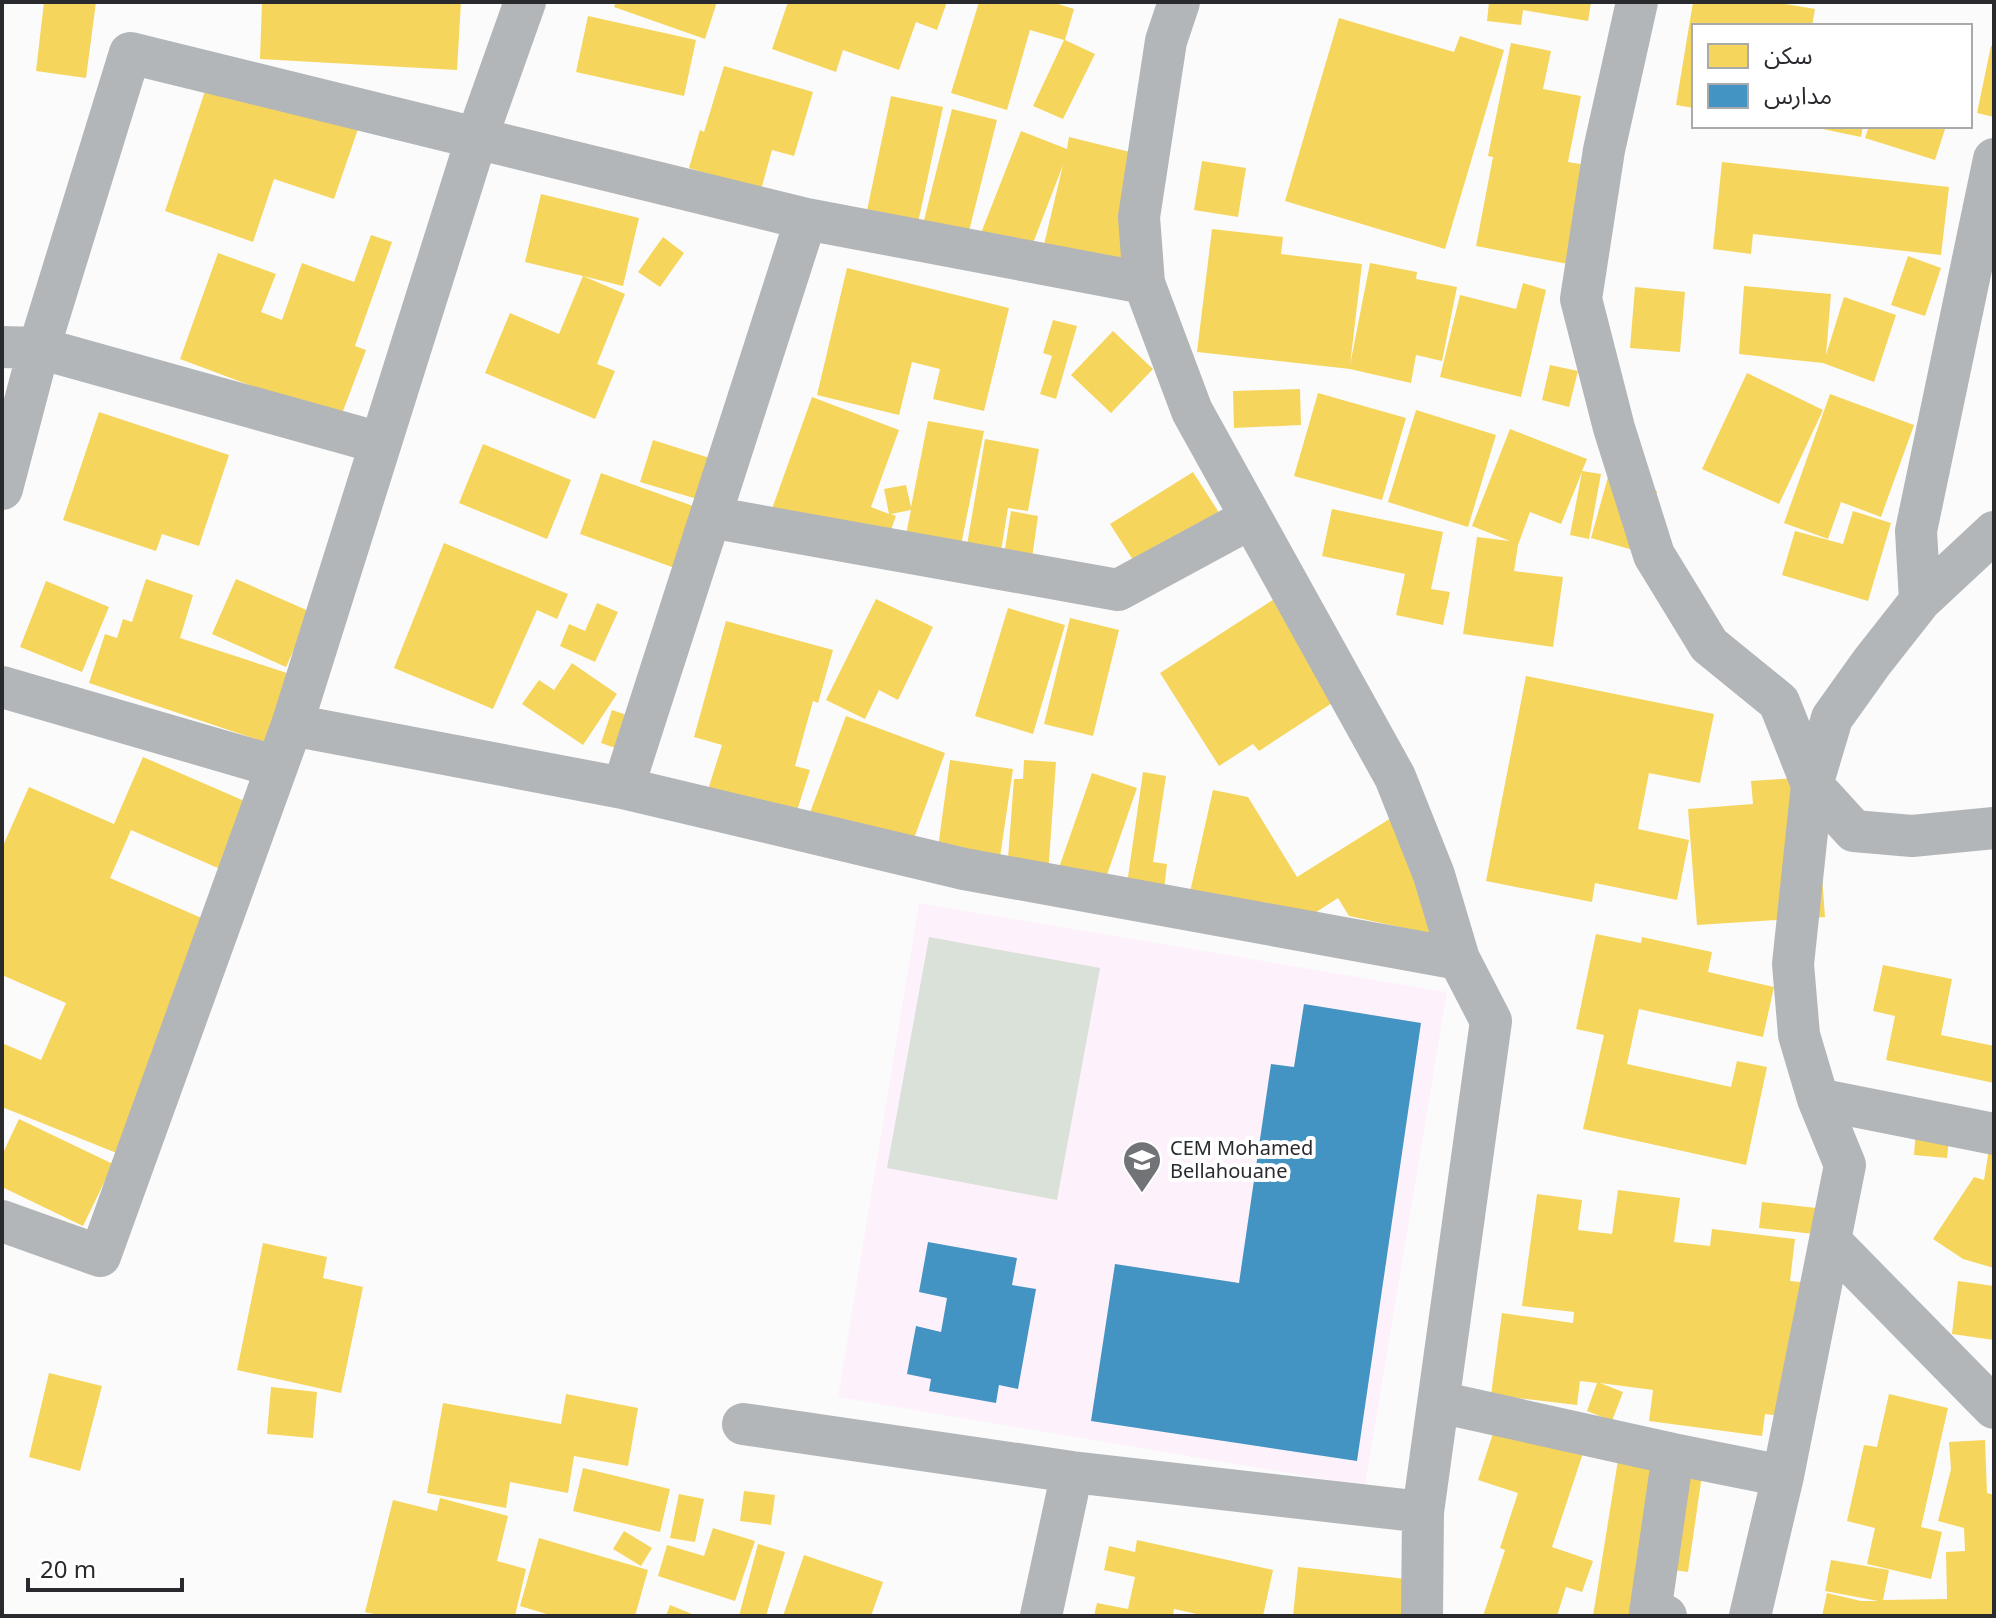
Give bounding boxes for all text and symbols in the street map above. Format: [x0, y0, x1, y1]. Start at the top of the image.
legend [1692, 24, 1972, 128]
text: سكن [1764, 38, 1813, 71]
text: مدارس [1764, 78, 1832, 111]
place label: CEM Mohamed Bellahouane [1170, 1134, 1313, 1184]
school or university icon: CEM Mohamed Bellahouane [1121, 1139, 1163, 1194]
scale bar [28, 1542, 182, 1592]
text: 20 m [40, 1552, 96, 1585]

